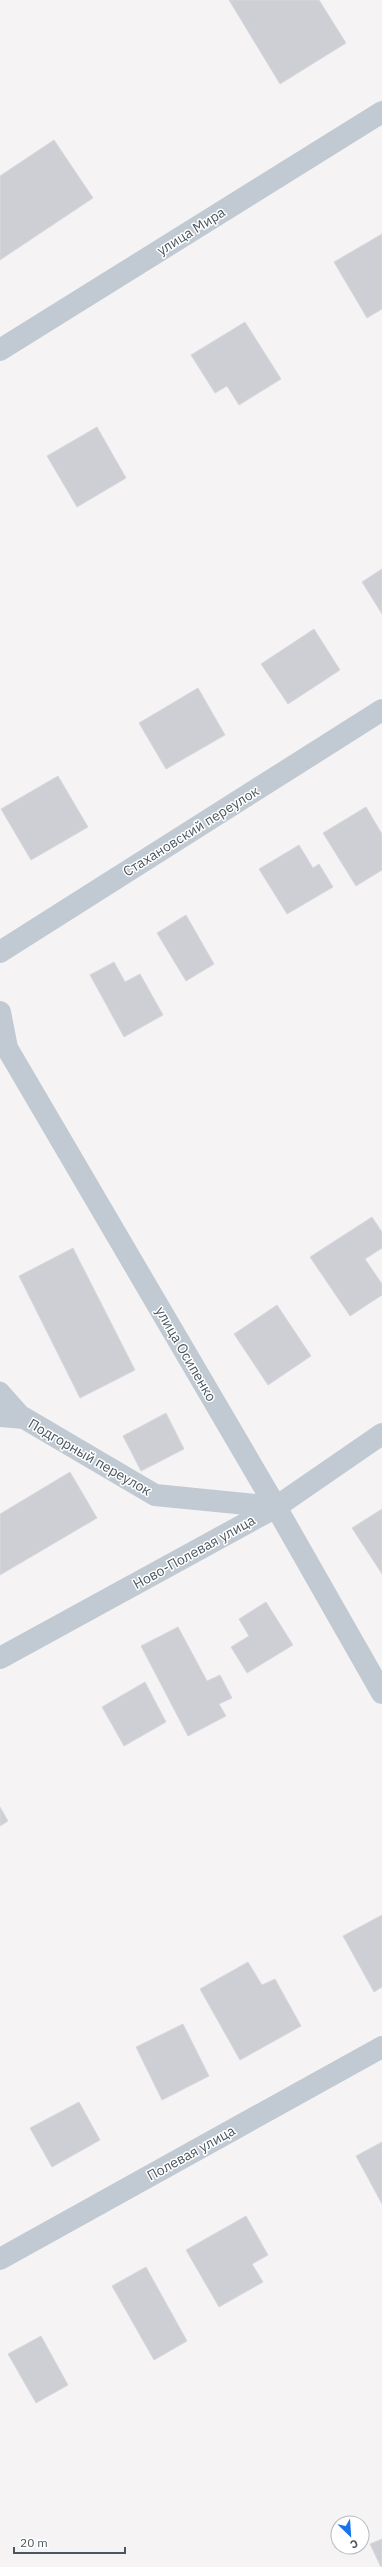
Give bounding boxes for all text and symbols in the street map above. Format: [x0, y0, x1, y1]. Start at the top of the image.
street label: улица Мира [153, 203, 229, 259]
street label: Стахановский переулок [120, 782, 263, 880]
street label: улица Осипенко [152, 1303, 221, 1405]
street label: Подгорный переулок [25, 1414, 155, 1500]
street label: Ново-Полевая улица [130, 1511, 259, 1593]
street label: Полевая улица [144, 2121, 239, 2185]
north arrow [330, 2515, 370, 2555]
scale bar [14, 2529, 125, 2555]
text: 20 m [20, 2535, 48, 2550]
text: С [348, 2536, 360, 2552]

